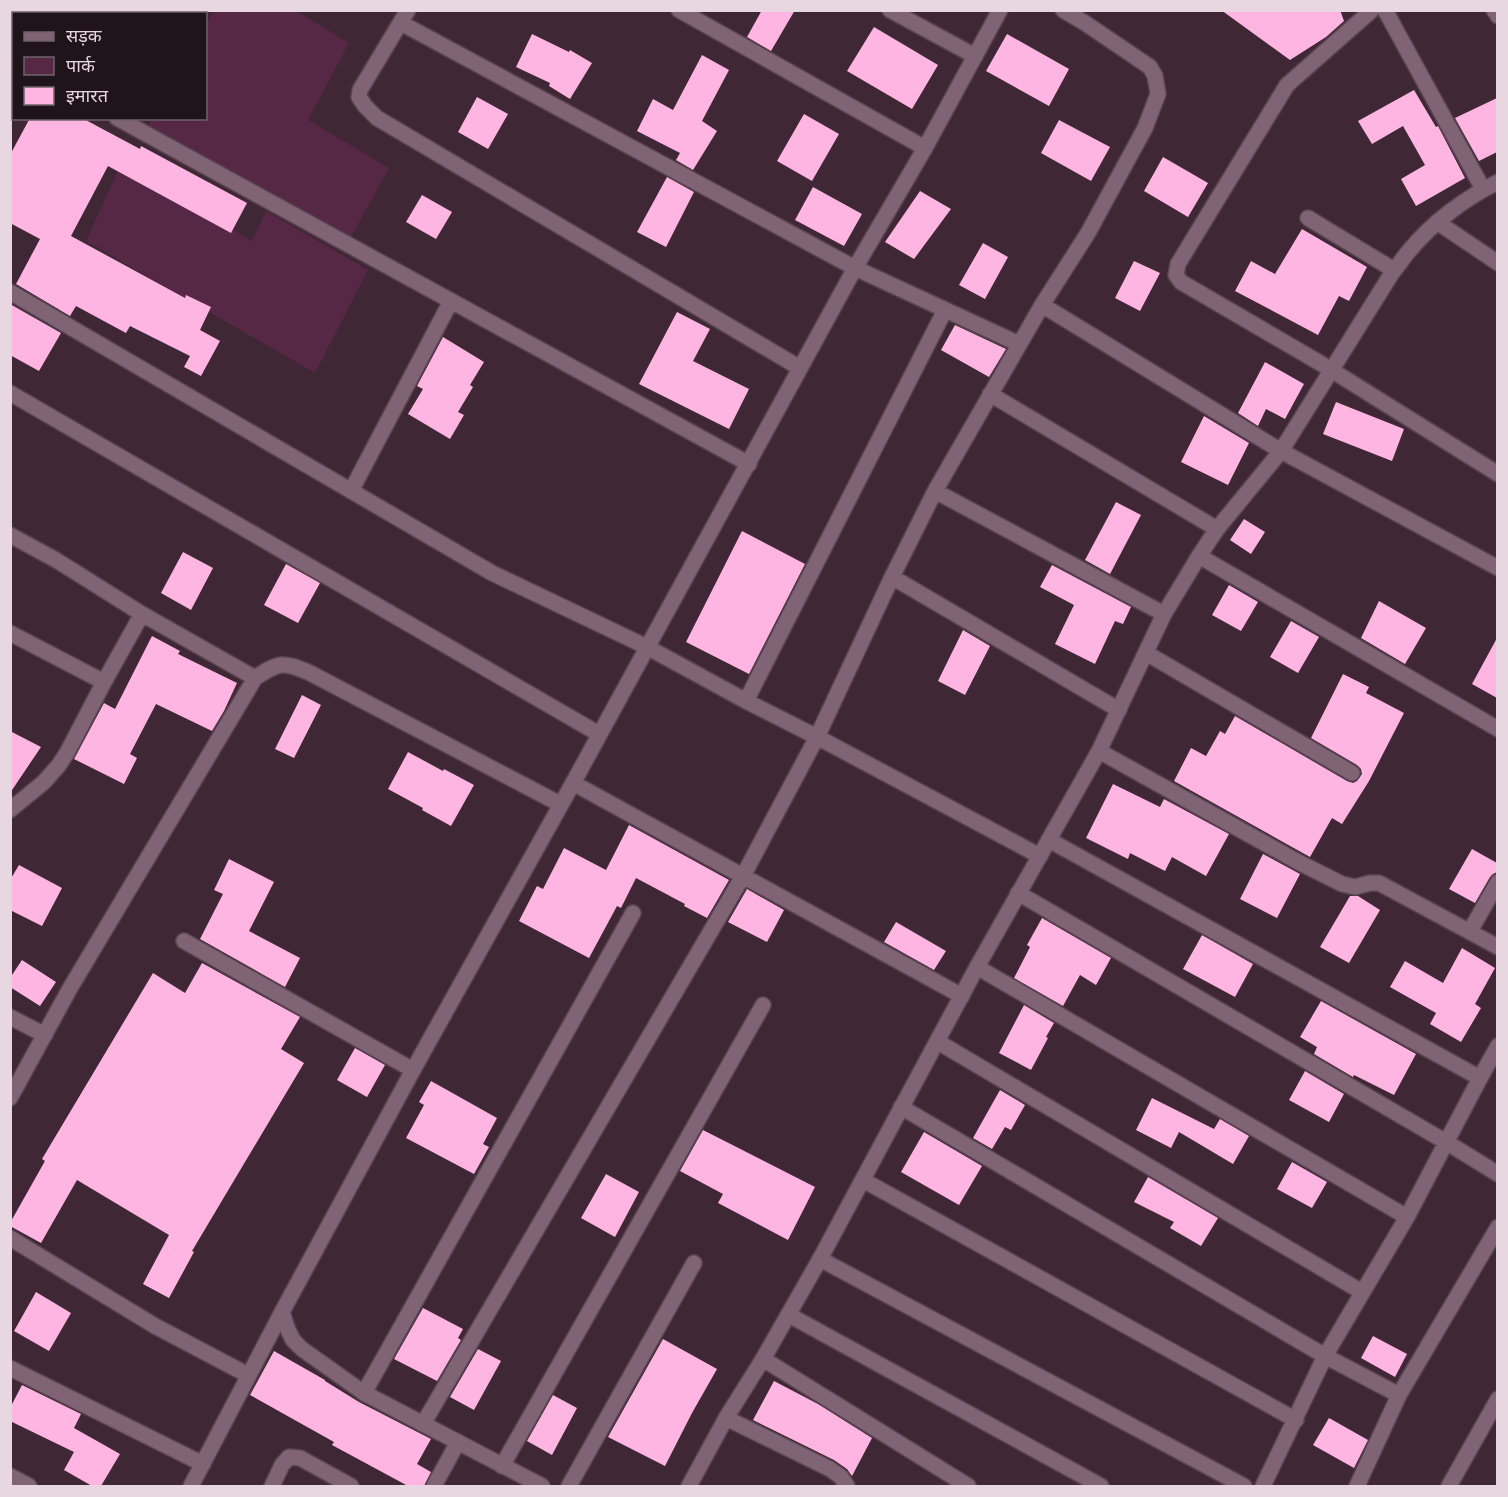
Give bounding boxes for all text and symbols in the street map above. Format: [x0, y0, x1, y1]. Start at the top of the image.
legend [12, 12, 207, 120]
text: सड़क [66, 21, 103, 48]
text: पार्क [66, 51, 96, 78]
text: इमारत [66, 81, 109, 108]

